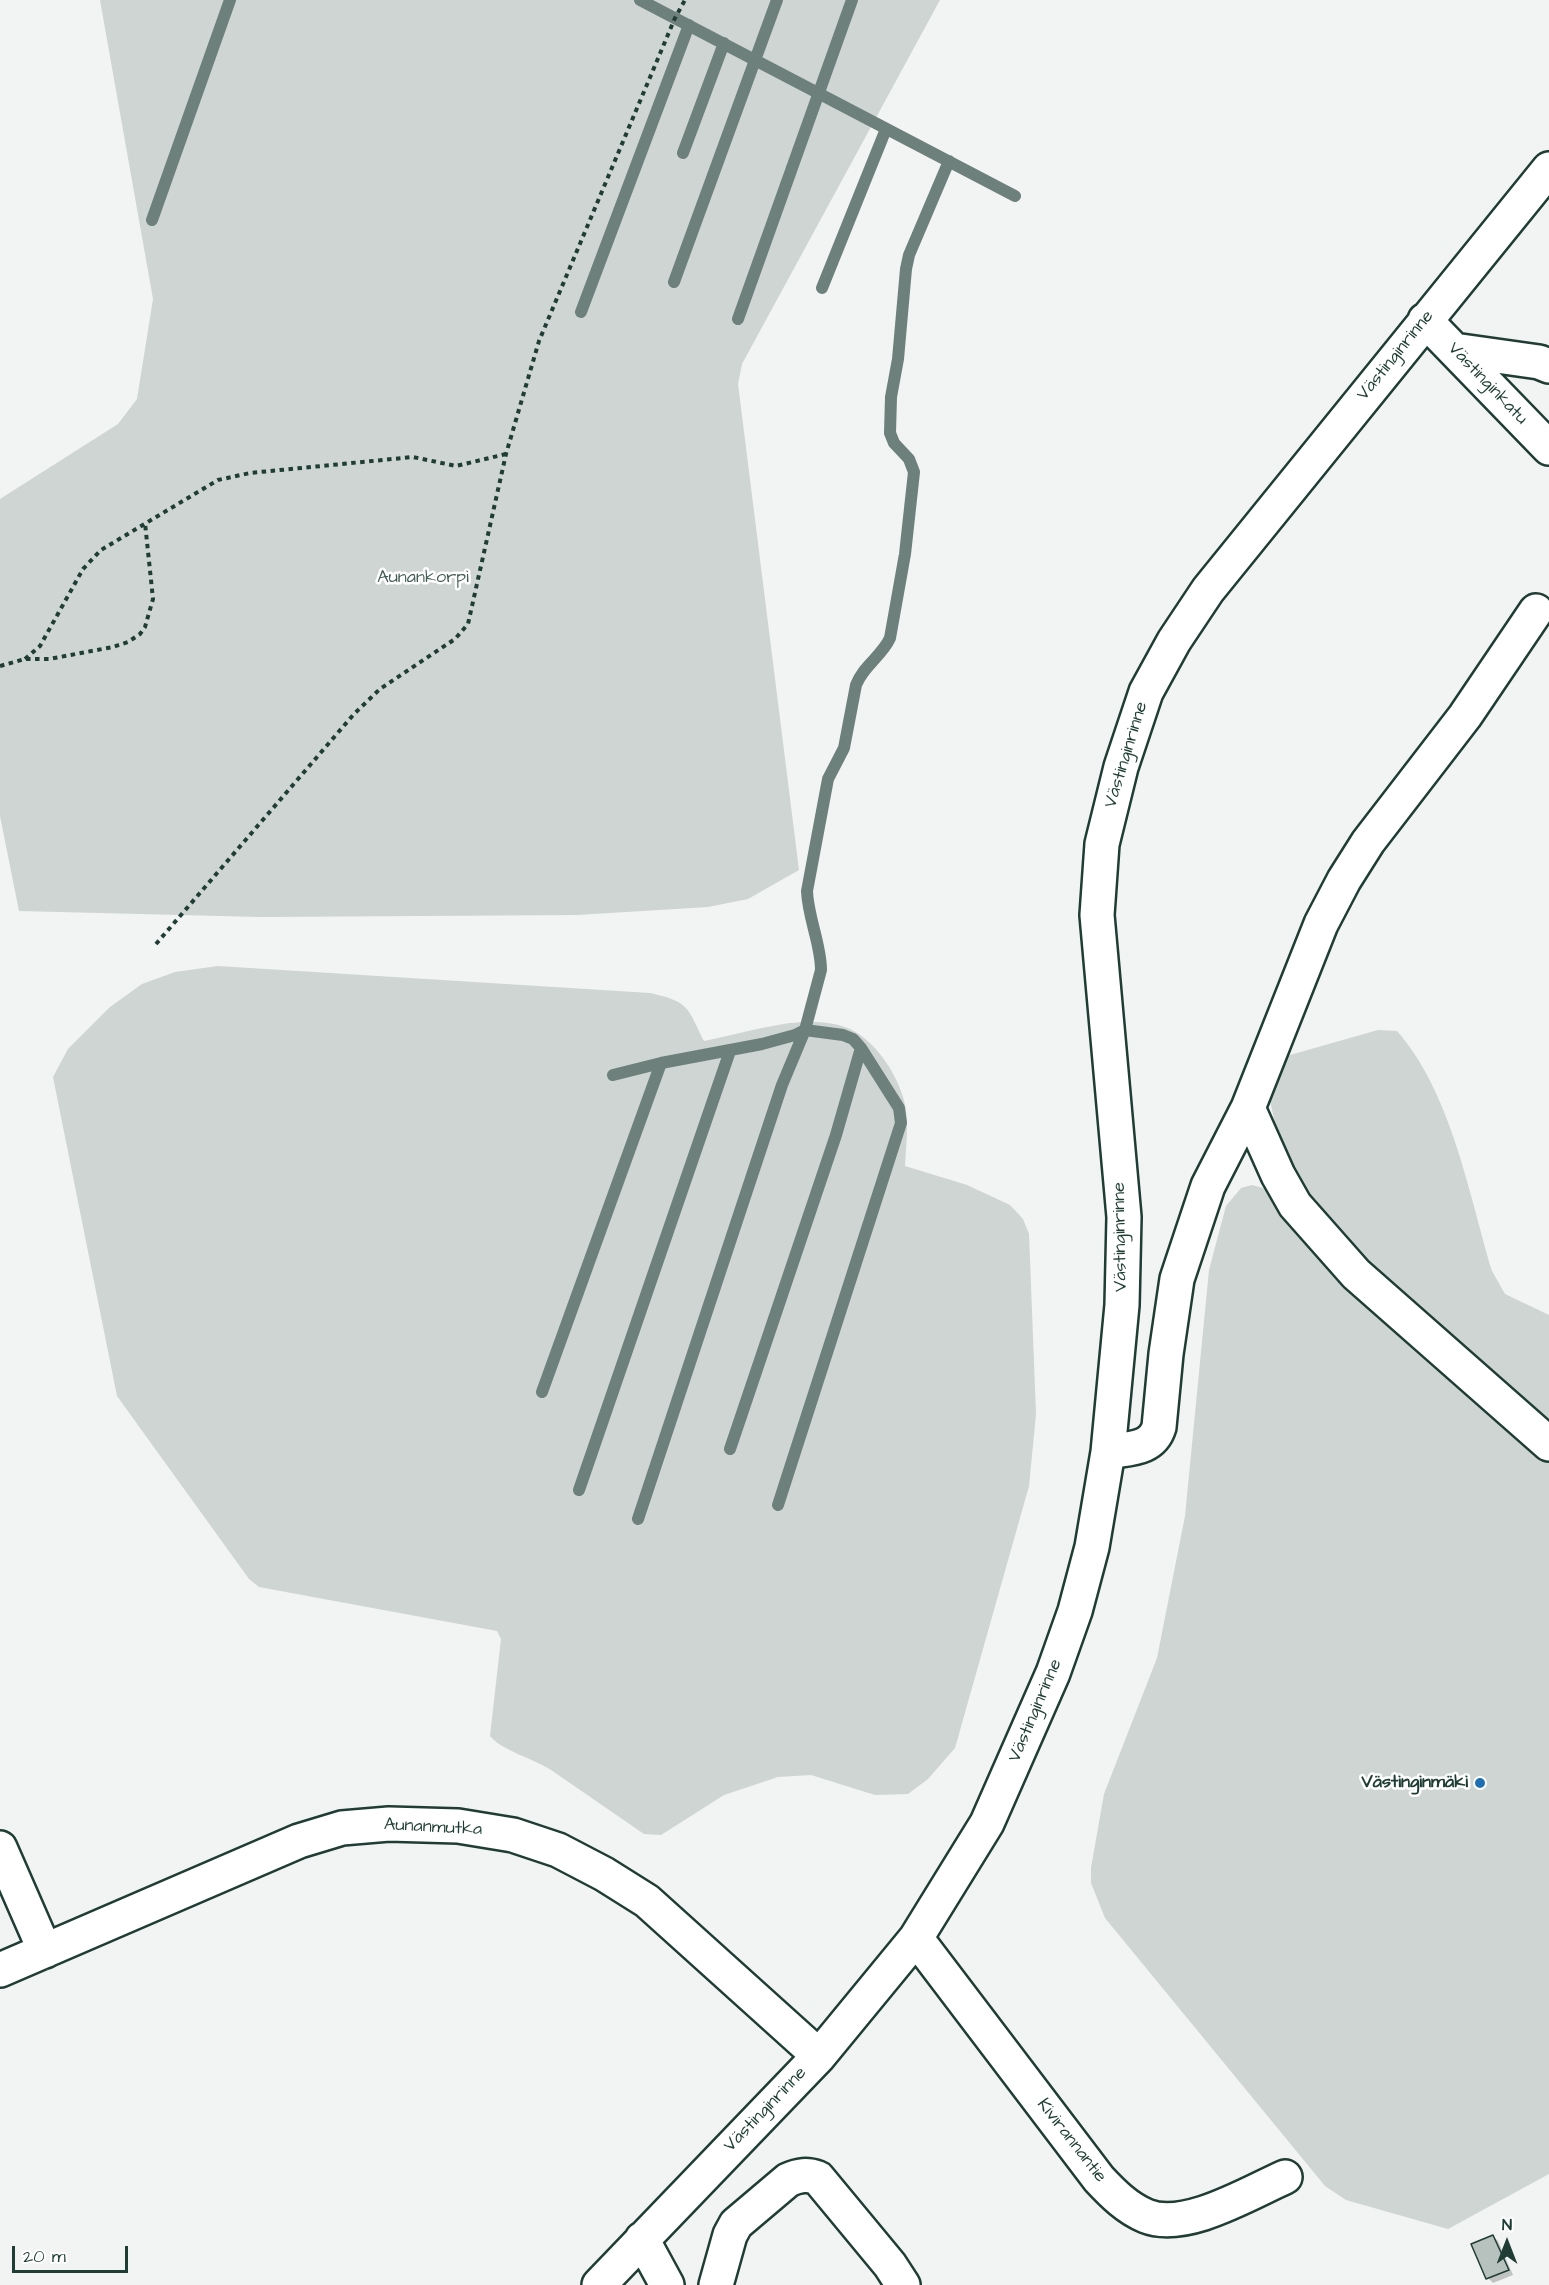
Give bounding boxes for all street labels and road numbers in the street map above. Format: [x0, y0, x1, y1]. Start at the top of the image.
street label: Västinginrinne [1353, 307, 1439, 405]
street label: Västinginkatu [1442, 338, 1532, 430]
street label: Västinginrinne [1101, 699, 1153, 811]
street label: Västinginrinne [1109, 1182, 1133, 1292]
street label: Västinginrinne [1005, 1656, 1067, 1766]
street label: Aunanmutka [383, 1815, 483, 1841]
street label: Västinginrinne [720, 2063, 812, 2157]
street label: Kivirannantie [1032, 2095, 1110, 2187]

